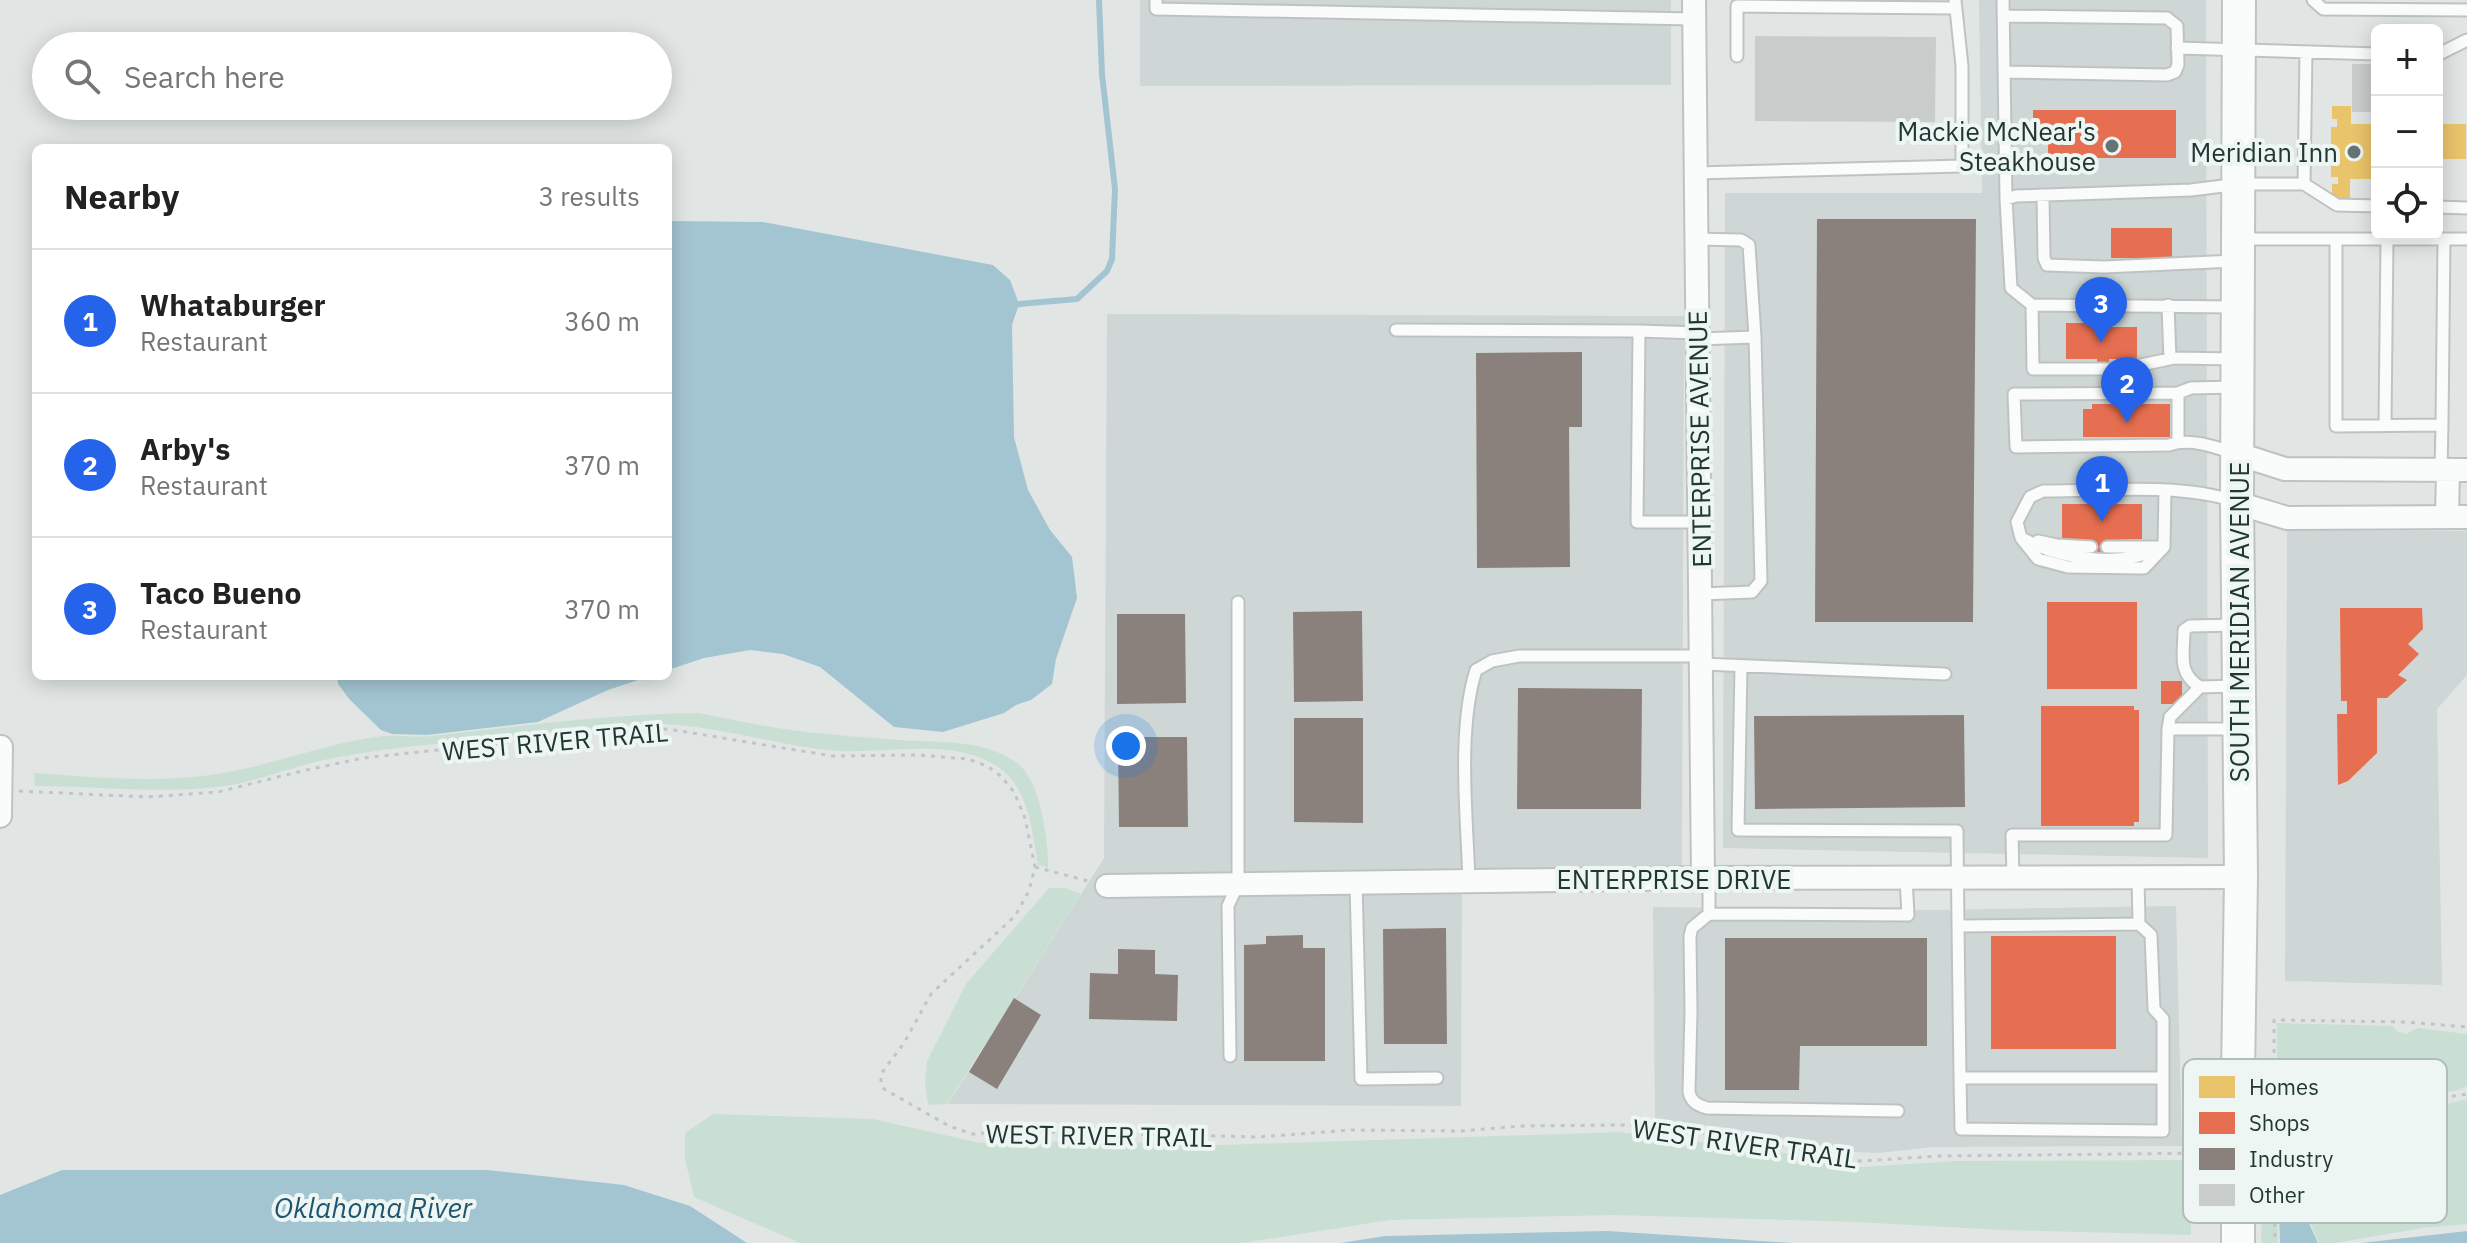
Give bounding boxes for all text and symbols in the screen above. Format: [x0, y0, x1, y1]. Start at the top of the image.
map controls [2371, 24, 2443, 240]
button: + [2371, 24, 2443, 96]
search box [32, 32, 672, 120]
icon: search [60, 54, 104, 98]
text: Search here [124, 57, 285, 96]
button: − [2371, 96, 2443, 168]
place label: Mackie McNear's Steakhouse [1897, 114, 2096, 178]
place label: Meridian Inn [2190, 135, 2338, 169]
marker: Mackie McNear's Steakhouse [2103, 137, 2121, 155]
marker: Meridian Inn [2345, 143, 2363, 161]
button: locate [2371, 168, 2443, 240]
text: Nearby [64, 174, 179, 218]
text: 3 results [538, 179, 640, 213]
pin: 3 [2075, 277, 2127, 343]
text: Whataburger [140, 285, 326, 324]
text: 1 [82, 304, 98, 338]
text: 360 m [564, 304, 640, 338]
street label: ENTERPRISE AVENUE [1680, 310, 1718, 568]
text: Restaurant [140, 324, 268, 358]
pin: 2 [2101, 357, 2153, 423]
text: Arby's [140, 429, 230, 468]
text: 2 [82, 448, 98, 482]
text: 370 m [564, 448, 640, 482]
pin: 1 [2076, 456, 2128, 522]
street label: SOUTH MERIDIAN AVENUE [2222, 462, 2256, 782]
text: Restaurant [140, 468, 268, 502]
text: Taco Bueno [140, 573, 301, 612]
text: 3 [82, 592, 98, 626]
text: 370 m [564, 592, 640, 626]
text: Restaurant [140, 612, 268, 646]
street label: WEST RIVER TRAIL [441, 714, 669, 768]
your location [1106, 726, 1146, 766]
street label: ENTERPRISE DRIVE [1557, 862, 1791, 896]
legend [2183, 1059, 2447, 1223]
text: Homes [2249, 1072, 2319, 1101]
text: Shops [2249, 1108, 2310, 1137]
street label: WEST RIVER TRAIL [1630, 1110, 1860, 1176]
street label: WEST RIVER TRAIL [985, 1116, 1213, 1154]
text: Industry [2249, 1144, 2333, 1173]
text: Other [2249, 1180, 2305, 1209]
water label: Oklahoma River [274, 1189, 473, 1226]

